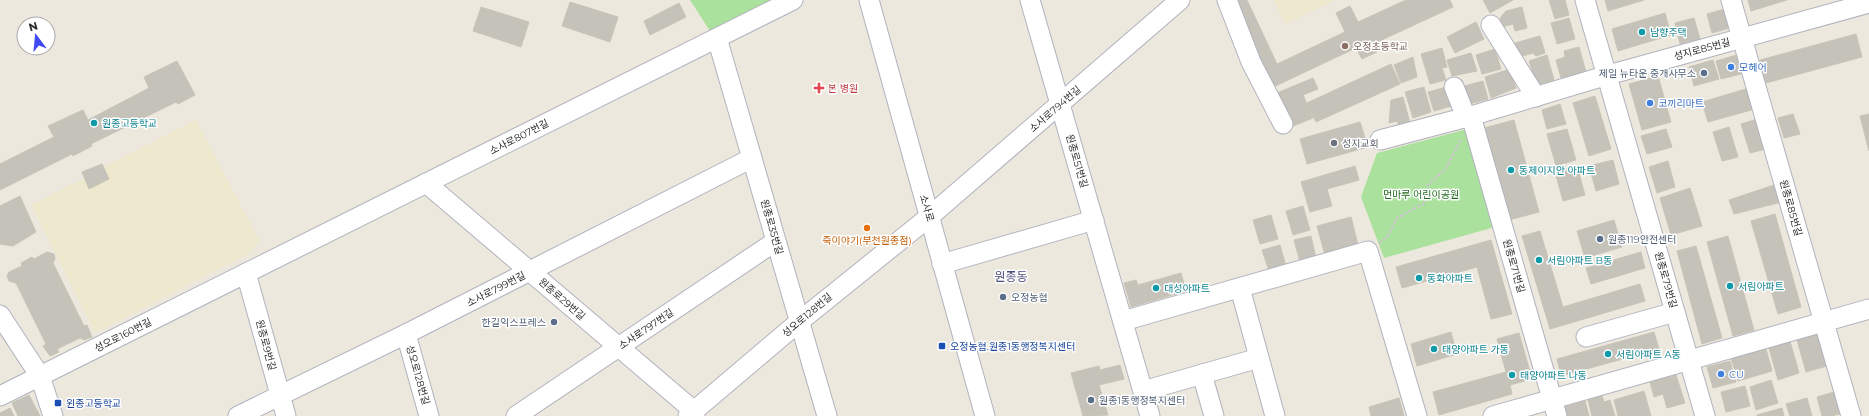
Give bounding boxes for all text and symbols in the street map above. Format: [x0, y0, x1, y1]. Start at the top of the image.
north arrow [16, 16, 56, 56]
text: N [27, 18, 39, 34]
place label: 남향주택 [1650, 26, 1687, 39]
marker: 남향주택 [1637, 27, 1647, 37]
street label: 성지로85번길 [1672, 35, 1732, 63]
place label: 오정초등학교 [1353, 40, 1408, 53]
marker: 오정초등학교 [1340, 41, 1350, 51]
place label: 모헤어 [1739, 61, 1767, 74]
marker: 모헤어 [1726, 62, 1736, 72]
place label: 제일 뉴타운 중개사무소 [1599, 67, 1696, 80]
marker: 제일 뉴타운 중개사무소 [1699, 68, 1709, 78]
marker: 본 병원 [813, 82, 825, 94]
place label: 본 병원 [828, 82, 858, 95]
street label: 소사로794번길 [1026, 83, 1084, 135]
place label: 코끼리마트 [1658, 97, 1704, 110]
marker: 코끼리마트 [1645, 98, 1655, 108]
street label: 소사로807번길 [487, 116, 551, 158]
place label: 원종고등학교 [102, 117, 157, 130]
marker: 원종고등학교 [89, 118, 99, 128]
street label: 원종로51번길 [1063, 133, 1091, 189]
place label: 성지교회 [1342, 137, 1379, 150]
marker: 성지교회 [1329, 138, 1339, 148]
place label: 동제이지안 아파트 [1519, 164, 1595, 177]
marker: 동제이지안 아파트 [1506, 165, 1516, 175]
street label: 원종로85번길 [1777, 178, 1805, 238]
park label: 먼마루 어린이공원 [1383, 188, 1459, 201]
street label: 소사로 [917, 193, 937, 223]
street label: 원종로35번길 [758, 198, 786, 256]
marker: 죽이야기(부천원종점) [862, 223, 872, 233]
place label: 원종119안전센터 [1608, 233, 1677, 246]
place label: 죽이야기(부천원종점) [822, 234, 912, 247]
marker: 원종119안전센터 [1595, 234, 1605, 244]
street label: 원종로71번길 [1500, 237, 1528, 295]
street label: 원종로79번길 [1652, 250, 1680, 310]
place label: 서림아파트 B동 [1547, 254, 1612, 267]
marker: 서림아파트 B동 [1534, 255, 1544, 265]
street label: 소사로799번길 [465, 269, 527, 309]
district label: 원종동 [994, 269, 1028, 284]
place label: 동화아파트 [1427, 272, 1473, 285]
marker: 동화아파트 [1414, 273, 1424, 283]
street label: 원종로29번길 [536, 275, 588, 323]
place label: 서림아파트 [1738, 280, 1784, 293]
marker: 서림아파트 [1725, 281, 1735, 291]
place label: 대성아파트 [1164, 282, 1210, 295]
marker: 대성아파트 [1151, 283, 1161, 293]
street label: 성오로128번길 [779, 290, 835, 340]
place label: 오정농협 [1011, 291, 1048, 304]
marker: 오정농협 [998, 292, 1008, 302]
street label: 소사로797번길 [616, 306, 676, 352]
street label: 성오로160번길 [92, 315, 154, 355]
place label: 한길익스프레스 [482, 316, 546, 329]
marker: 한길익스프레스 [549, 317, 559, 327]
street label: 원종로9번길 [253, 318, 279, 372]
place label: 오정농협.원종1동행정복지센터 [950, 340, 1075, 353]
marker: 오정농협.원종1동행정복지센터 [937, 341, 947, 351]
place label: 태양아파트 가동 [1442, 343, 1509, 356]
street label: 성오로128번길 [403, 344, 433, 406]
marker: 태양아파트 가동 [1429, 344, 1439, 354]
place label: 서림아파트 A동 [1616, 348, 1681, 361]
marker: 서림아파트 A동 [1603, 349, 1613, 359]
place label: CU [1729, 368, 1744, 381]
place label: 태양아파트 나동 [1520, 369, 1587, 382]
marker: CU [1716, 369, 1726, 379]
marker: 태양아파트 나동 [1507, 370, 1517, 380]
place label: 원종1동행정복지센터 [1099, 394, 1185, 407]
marker: 원종1동행정복지센터 [1086, 395, 1096, 405]
place label: 윈종고등학교 [66, 397, 121, 410]
marker: 윈종고등학교 [53, 398, 63, 408]

